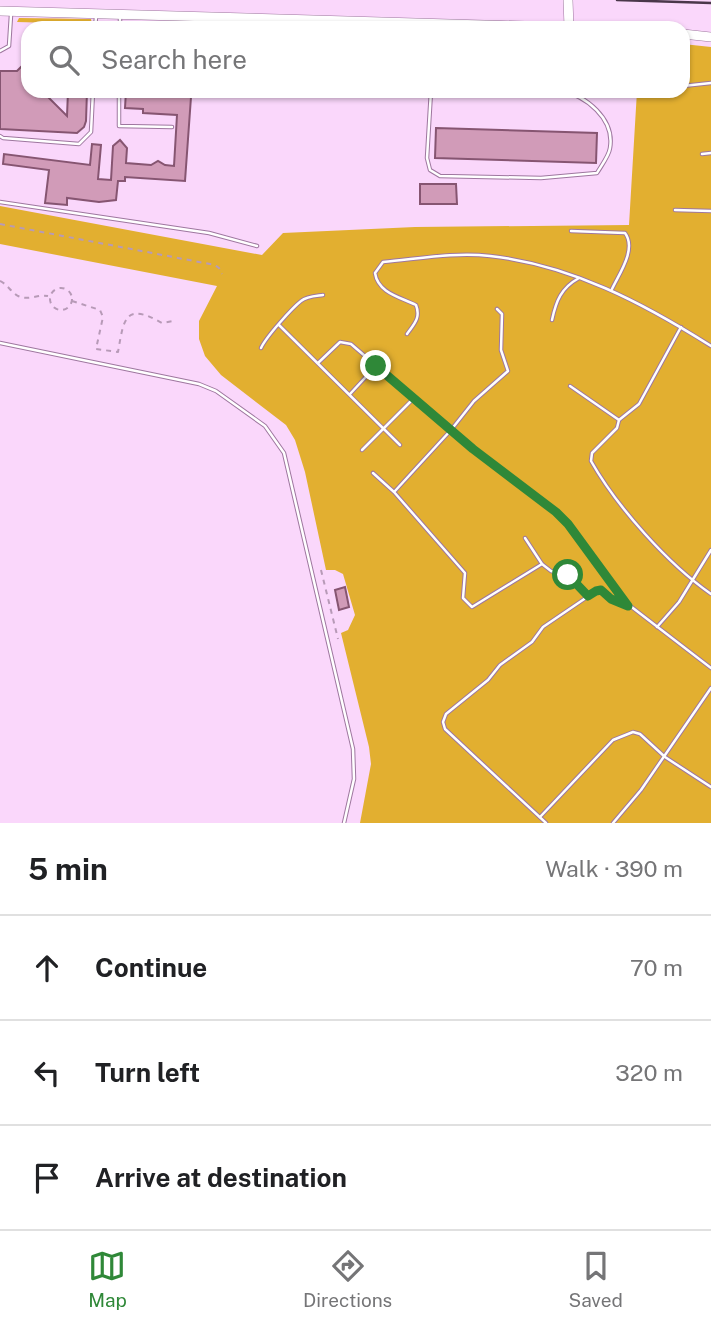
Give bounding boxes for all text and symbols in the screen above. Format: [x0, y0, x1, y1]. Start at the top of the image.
search box [21, 21, 690, 98]
icon: search [45, 41, 83, 79]
text: Search here [101, 44, 247, 75]
route end [360, 350, 391, 381]
route start [552, 559, 583, 590]
text: 5 min [28, 851, 108, 887]
text: Walk · 390 m [545, 855, 683, 882]
icon: ahead [28, 949, 66, 987]
text: Continue [95, 952, 207, 983]
text: 70 m [630, 954, 683, 981]
icon: left [28, 1054, 66, 1092]
text: Turn left [95, 1057, 200, 1088]
text: 320 m [615, 1059, 683, 1086]
icon: arrive [28, 1159, 66, 1197]
text: Arrive at destination [95, 1162, 347, 1193]
tab: Map [88, 1247, 127, 1311]
tab: Directions [303, 1247, 392, 1311]
tab: Saved [569, 1247, 623, 1311]

